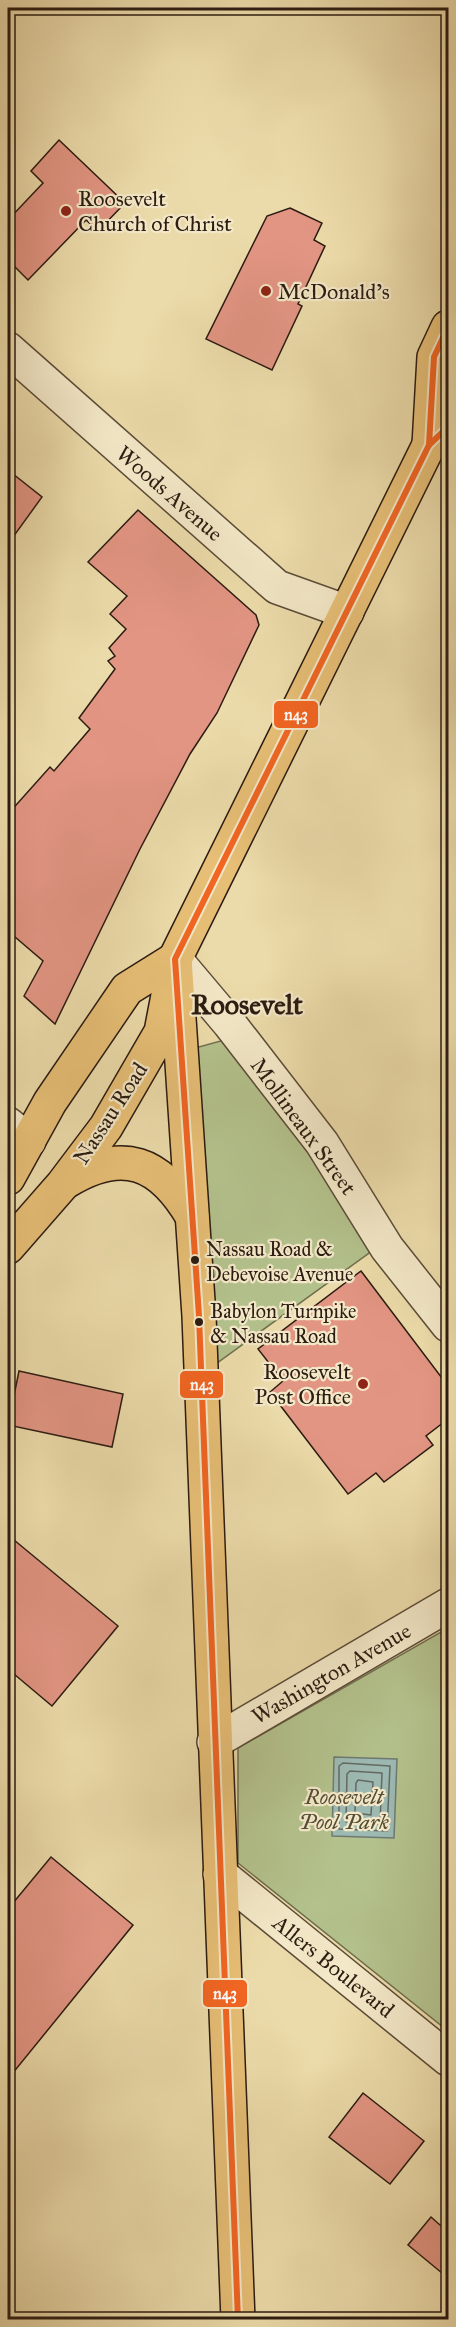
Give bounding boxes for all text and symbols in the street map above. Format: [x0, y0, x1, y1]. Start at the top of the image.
place label: Roosevelt Church of Christ [78, 185, 232, 237]
marker: Roosevelt Church of Christ [59, 204, 73, 218]
place label: McDonald's [278, 278, 390, 305]
marker: McDonald's [259, 284, 273, 298]
street label: Woods Avenue [111, 440, 228, 547]
line badge: n43 [273, 700, 319, 729]
text: n43 [284, 705, 308, 725]
district label: Roosevelt [191, 987, 303, 1022]
street label: Mollineaux Street [245, 1053, 362, 1200]
street label: Nassau Road [67, 1057, 153, 1169]
place label: Nassau Road & Debevoise Avenue [206, 1237, 353, 1286]
marker: Nassau Road & Debevoise Avenue [189, 1254, 201, 1266]
place label: Babylon Turnpike & Nassau Road [210, 1299, 356, 1348]
marker: Babylon Turnpike & Nassau Road [193, 1316, 205, 1328]
place label: Roosevelt Post Office [254, 1358, 351, 1410]
line badge: n43 [179, 1370, 224, 1399]
text: n43 [190, 1375, 214, 1395]
marker: Roosevelt Post Office [356, 1377, 370, 1391]
street label: Washington Avenue [247, 1617, 416, 1730]
park label: Roosevelt Pool Park [299, 1783, 389, 1835]
street label: Allers Boulevard [267, 1909, 400, 2024]
line badge: n43 [202, 1979, 248, 2008]
text: n43 [213, 1984, 237, 2004]

